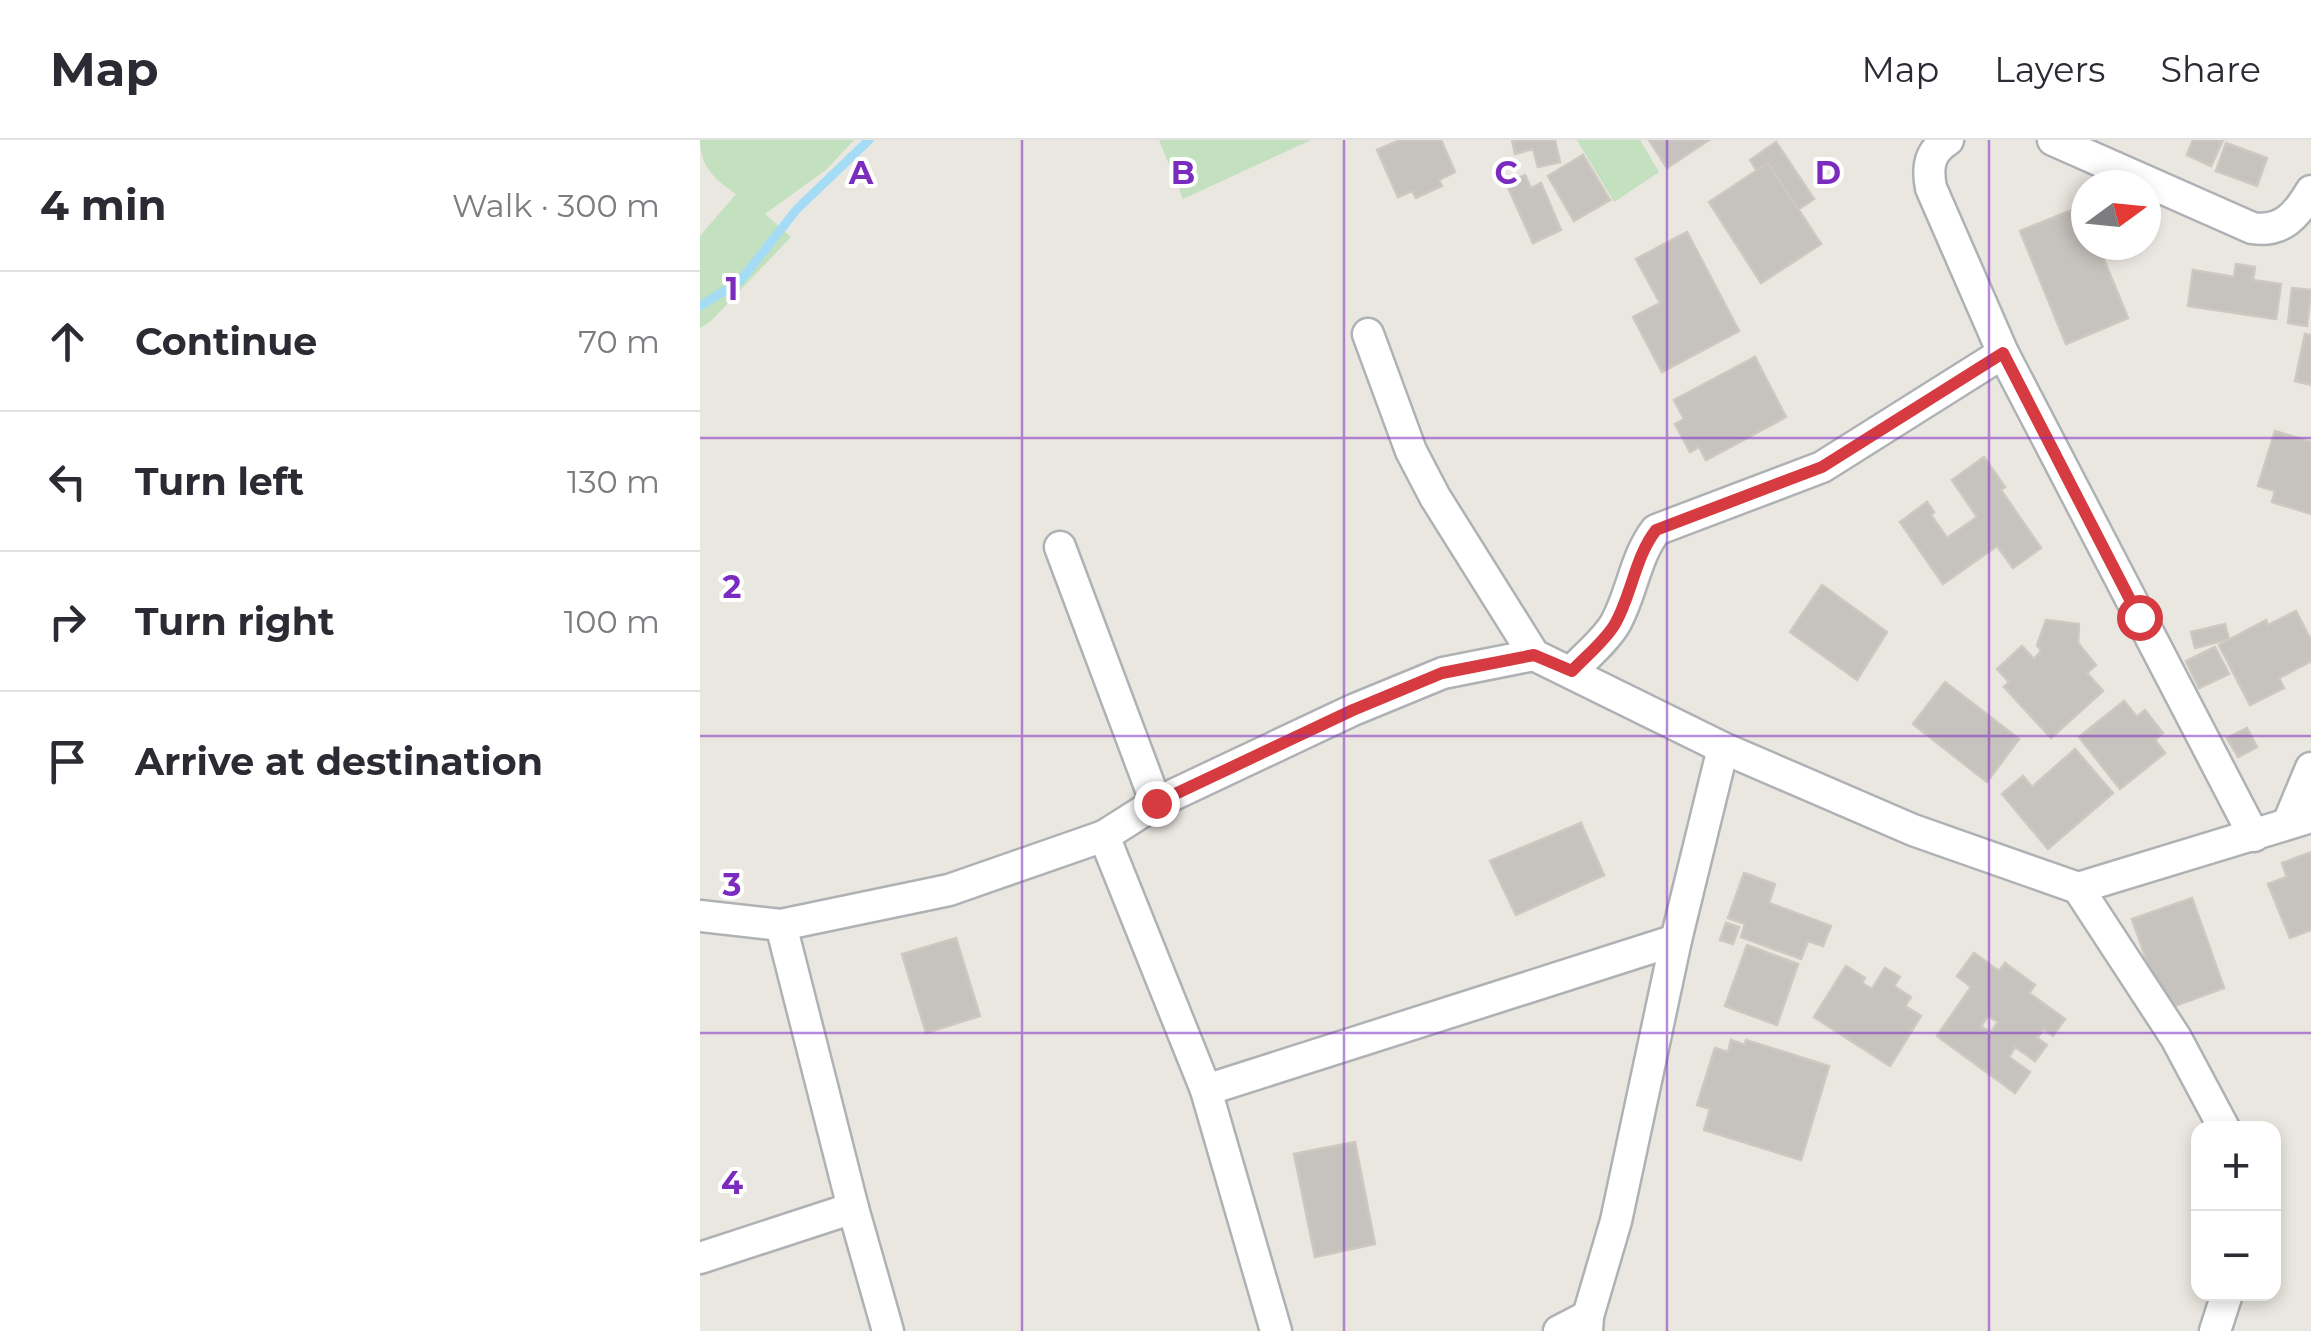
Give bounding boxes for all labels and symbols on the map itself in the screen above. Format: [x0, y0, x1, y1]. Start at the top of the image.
text: A [848, 153, 874, 192]
text: B [1171, 153, 1195, 192]
text: C [1494, 153, 1518, 192]
text: D [1815, 153, 1841, 192]
north arrow [2071, 170, 2161, 260]
text: 1 [726, 269, 738, 308]
text: 2 [723, 567, 741, 606]
route start [2117, 595, 2163, 641]
route end [1134, 781, 1180, 827]
text: 3 [722, 865, 741, 904]
text: 4 [721, 1163, 743, 1202]

